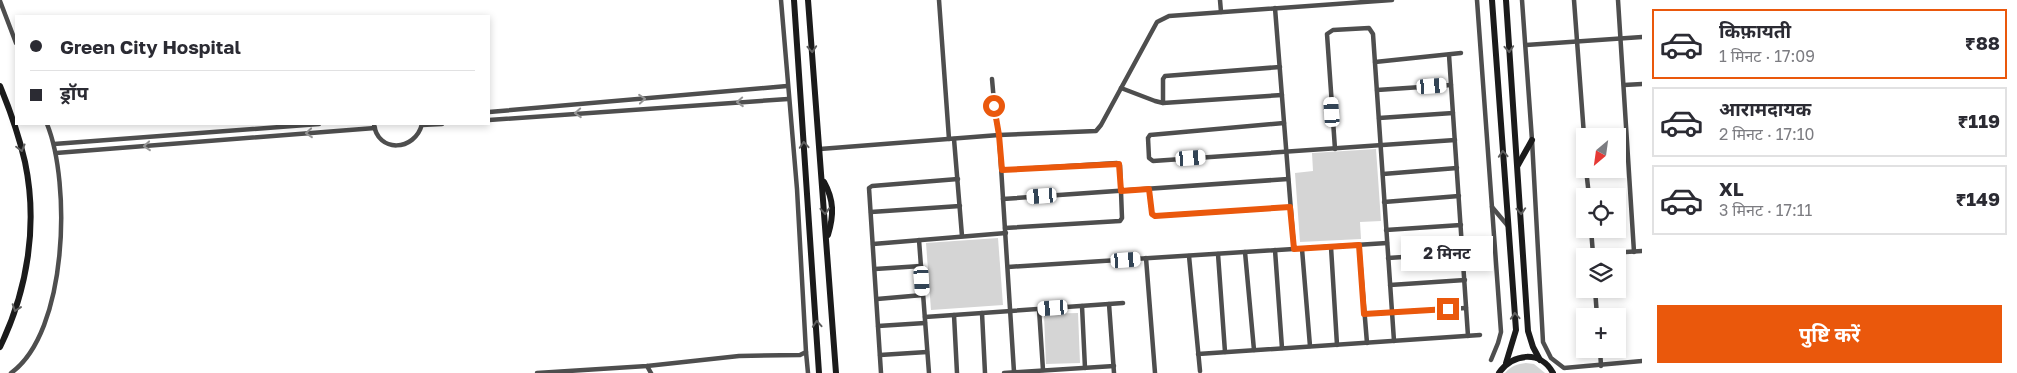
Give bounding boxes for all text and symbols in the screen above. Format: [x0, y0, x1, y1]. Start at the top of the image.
text: किफ़ायती [1719, 19, 1791, 42]
icon: car [1659, 22, 1704, 67]
text: ₹88 [1965, 31, 2000, 54]
text: Green City Hospital [60, 35, 241, 58]
one-way arrow [807, 45, 818, 53]
one-way arrow [1503, 45, 1514, 53]
text: 1 मिनट · 17:09 [1719, 46, 1815, 66]
car [1416, 77, 1447, 95]
text: ड्रॉप [60, 81, 88, 104]
one-way arrow [638, 93, 646, 104]
route start [983, 95, 1005, 117]
one-way arrow [735, 97, 743, 108]
car [1323, 97, 1340, 127]
text: आरामदायक [1719, 97, 1811, 120]
icon: car [1659, 100, 1704, 145]
one-way arrow [573, 108, 581, 119]
text: ₹119 [1957, 109, 2000, 132]
text: 2 मिनट · 17:10 [1719, 124, 1814, 144]
one-way arrow [304, 128, 312, 139]
north arrow [1576, 128, 1626, 178]
map controls [1576, 128, 1626, 358]
one-way arrow [142, 141, 150, 152]
one-way arrow [799, 141, 810, 149]
one-way arrow [16, 144, 26, 152]
car [1175, 149, 1206, 167]
one-way arrow [1498, 150, 1509, 158]
text: XL [1719, 177, 1744, 200]
icon: car [1659, 178, 1704, 223]
car [1026, 187, 1057, 205]
text: ₹149 [1955, 187, 2000, 210]
button: locate [1576, 188, 1626, 238]
text: 3 मिनट · 17:11 [1719, 200, 1812, 220]
one-way arrow [819, 207, 830, 215]
one-way arrow [1516, 207, 1527, 215]
callout: 2 मिनट [1402, 236, 1494, 272]
text: 2 मिनट [1423, 243, 1471, 263]
button: layers [1576, 248, 1626, 298]
car [1110, 251, 1141, 269]
car [913, 266, 930, 296]
route end [1437, 298, 1459, 320]
car [1037, 299, 1068, 317]
one-way arrow [12, 304, 22, 312]
button: पुष्टि करें [1657, 305, 2002, 363]
button: + [1576, 308, 1626, 358]
one-way arrow [1509, 312, 1520, 320]
one-way arrow [812, 320, 823, 328]

